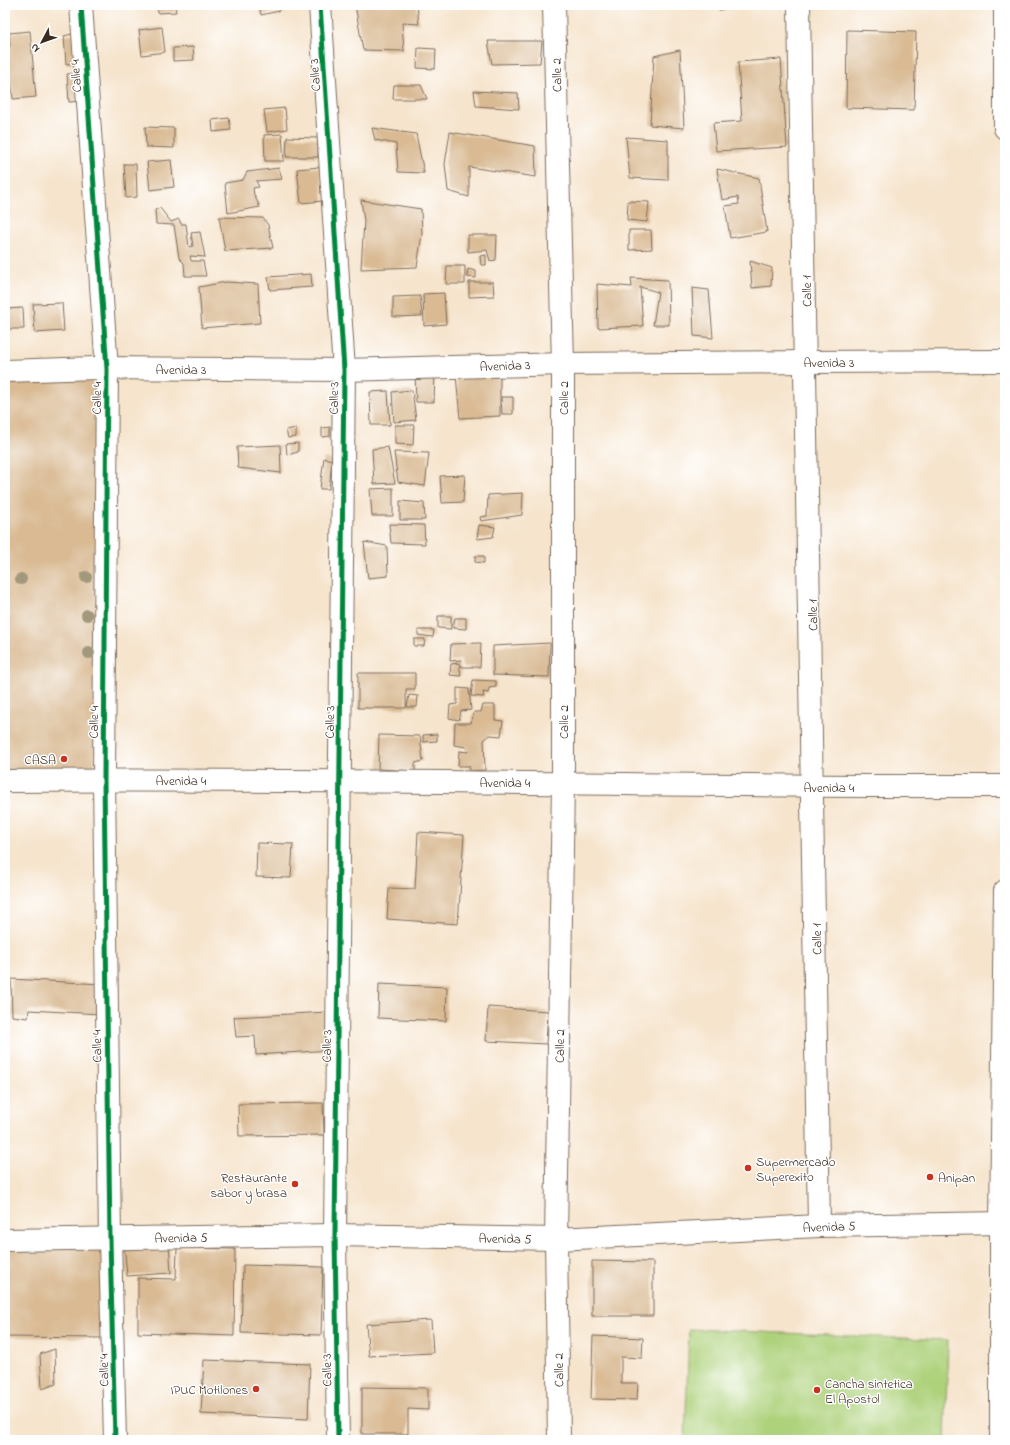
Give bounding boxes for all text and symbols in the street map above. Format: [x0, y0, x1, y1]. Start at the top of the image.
north arrow [22, 22, 62, 62]
text: N [27, 40, 44, 56]
street label: Calle 2 [548, 57, 567, 92]
street label: Calle 4 [66, 58, 87, 93]
street label: Calle 3 [305, 58, 326, 92]
street label: Calle 1 [798, 275, 817, 307]
street label: Avenida 3 [804, 354, 854, 373]
street label: Avenida 3 [479, 356, 531, 377]
street label: Avenida 3 [156, 361, 206, 380]
street label: Calle 2 [555, 380, 574, 415]
street label: Calle 4 [88, 381, 107, 415]
street label: Calle 3 [325, 381, 344, 415]
street label: Calle 1 [804, 599, 823, 631]
street label: Calle 2 [555, 704, 574, 739]
street label: Calle 4 [85, 705, 104, 739]
street label: Calle 3 [321, 705, 340, 739]
place label: CASA [25, 751, 56, 770]
marker: CASA [59, 754, 69, 764]
street label: Avenida 4 [156, 772, 207, 791]
street label: Avenida 4 [480, 774, 531, 793]
street label: Avenida 4 [804, 779, 855, 798]
street label: Calle 1 [808, 923, 827, 955]
street label: Calle 2 [551, 1028, 570, 1063]
street label: Calle 4 [88, 1029, 107, 1063]
street label: Calle 3 [318, 1029, 337, 1063]
place label: Supermercado Superexito [756, 1153, 836, 1187]
marker: Supermercado Superexito [743, 1163, 753, 1173]
place label: Restaurante sabor y brasa [210, 1169, 287, 1204]
place label: Anipan [938, 1169, 975, 1188]
marker: Anipan [925, 1172, 935, 1182]
marker: Restaurante sabor y brasa [290, 1179, 300, 1189]
street label: Avenida 5 [802, 1217, 856, 1238]
street label: Avenida 5 [154, 1229, 208, 1248]
street label: Avenida 5 [478, 1230, 532, 1249]
street label: Calle 2 [550, 1352, 569, 1387]
street label: Calle 4 [95, 1353, 114, 1387]
street label: Calle 3 [318, 1353, 337, 1387]
place label: Cancha sintetica El Apostol [825, 1375, 913, 1409]
place label: IPUC Motilones [170, 1381, 248, 1400]
marker: IPUC Motilones [251, 1384, 261, 1394]
marker: Cancha sintetica El Apostol [812, 1385, 822, 1395]

